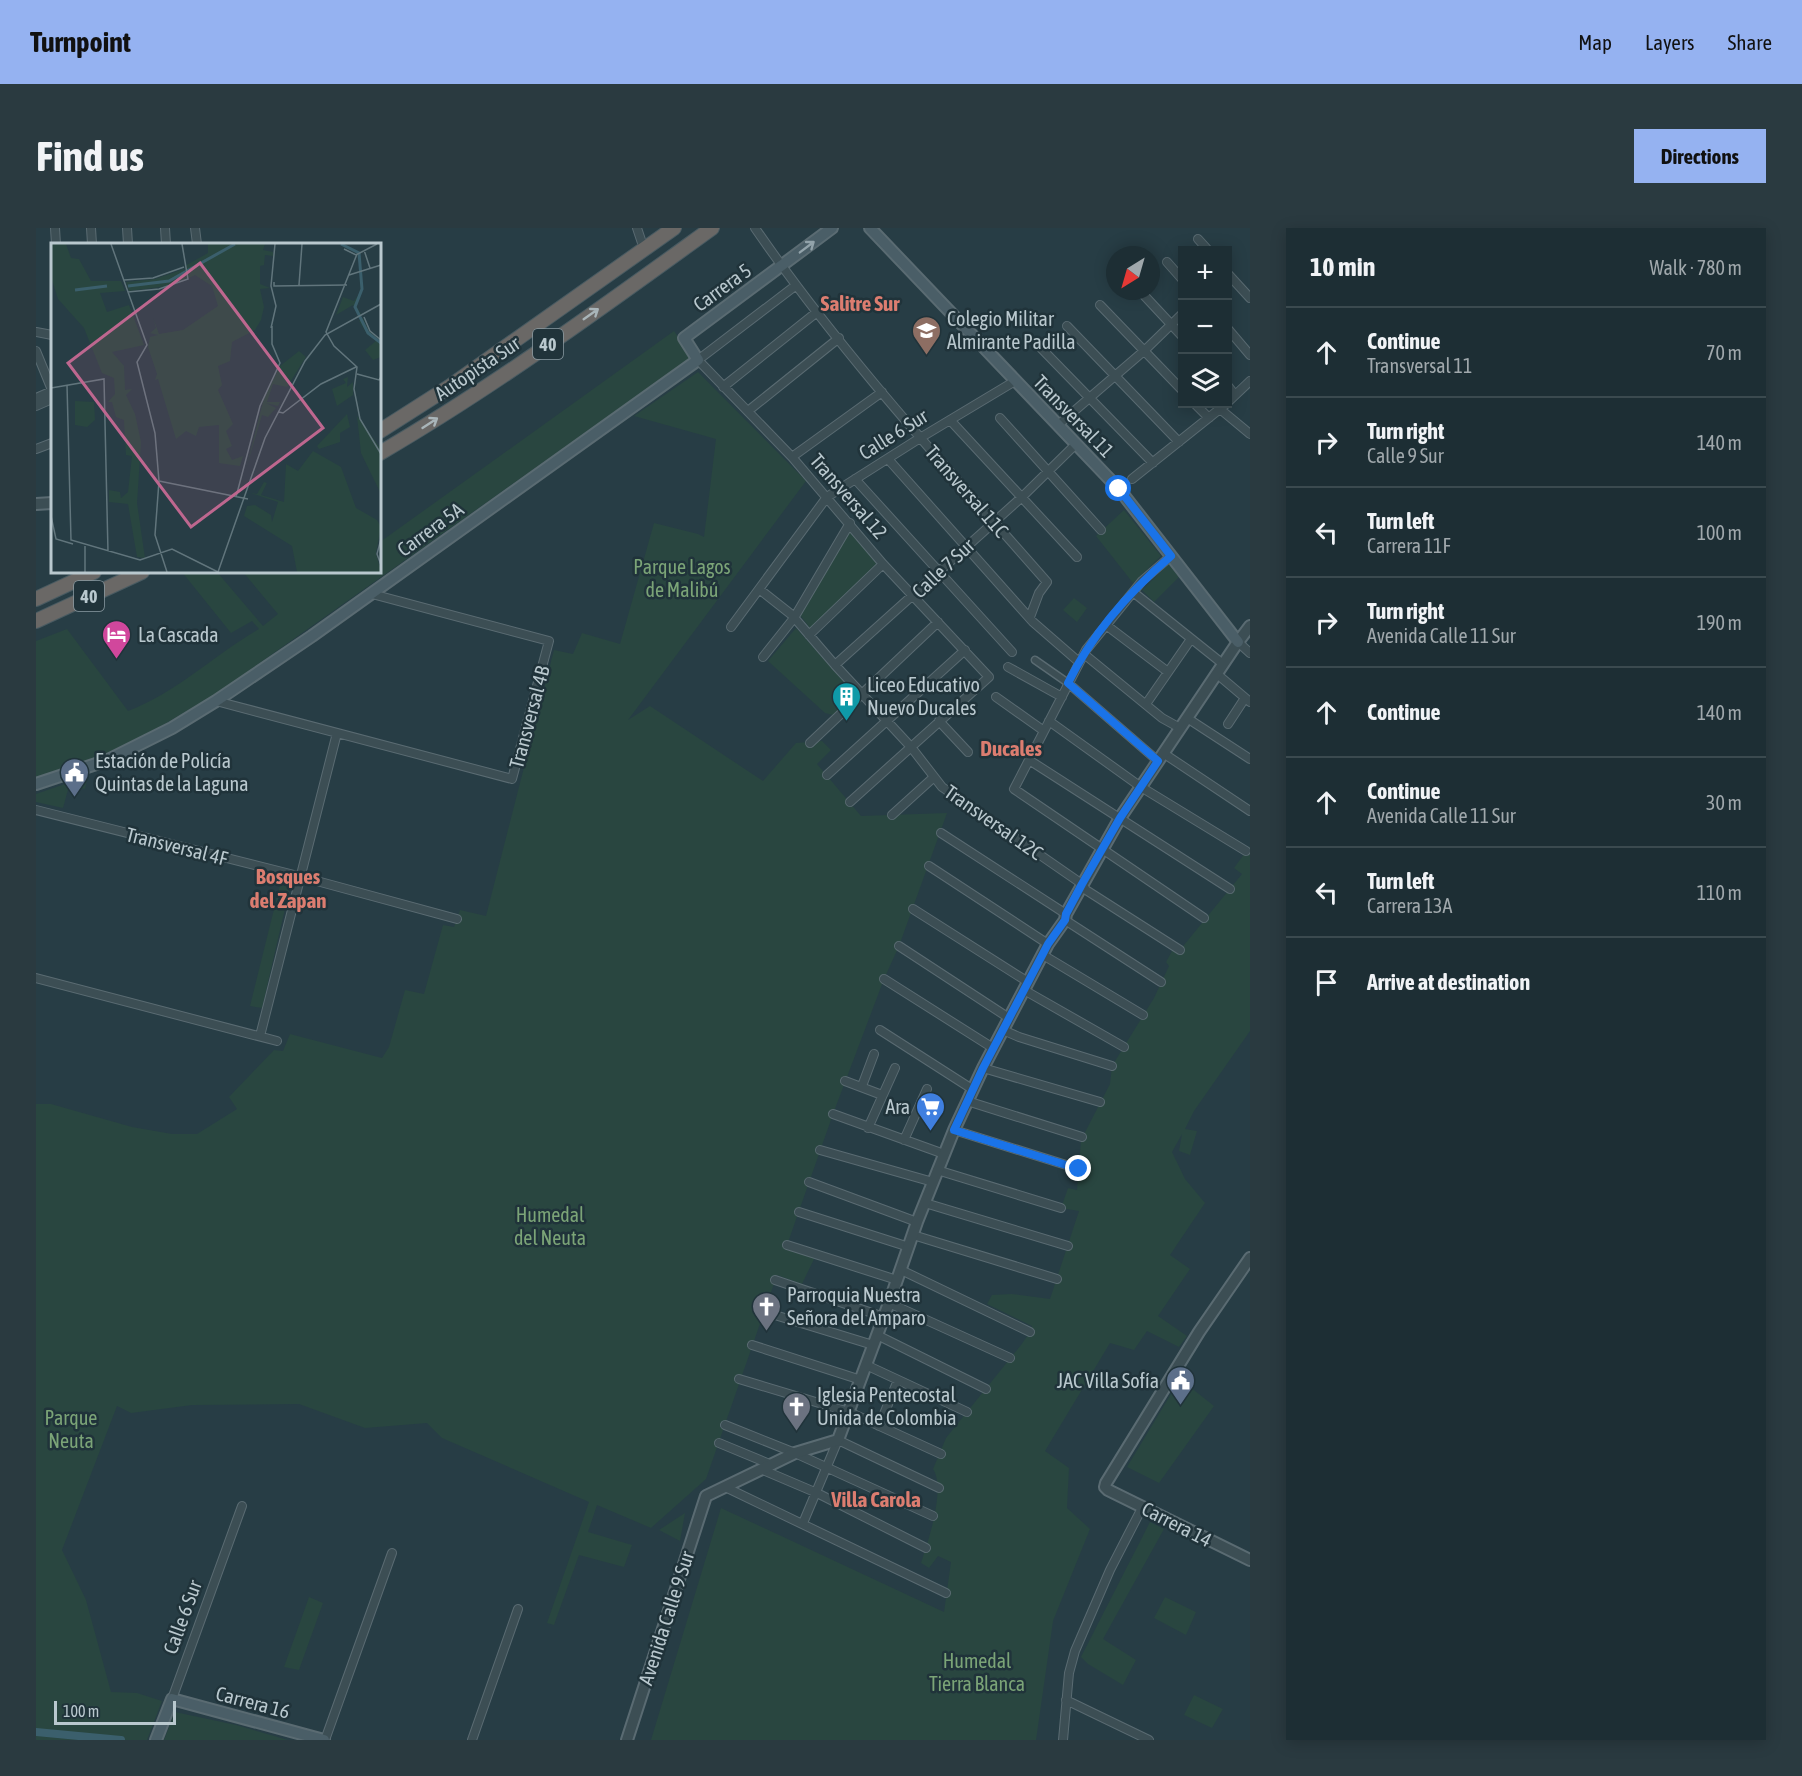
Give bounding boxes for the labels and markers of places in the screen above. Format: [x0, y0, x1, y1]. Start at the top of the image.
place label: Colegio Militar Almirante Padilla [947, 307, 1076, 353]
school or university icon: Colegio Militar Almirante Padilla [910, 314, 942, 356]
hotel icon: La Cascada [101, 618, 133, 660]
place label: La Cascada [138, 623, 219, 646]
place label: Liceo Educativo Nuevo Ducales [867, 673, 980, 719]
building icon: Liceo Educativo Nuevo Ducales [830, 680, 862, 722]
place label: Estación de Policía Quintas de la Laguna [95, 749, 248, 795]
public building icon: Estación de Policía Quintas de la Laguna [58, 756, 90, 798]
supermarket icon: Ara [915, 1090, 947, 1132]
place label: Ara [885, 1095, 910, 1118]
place label: Parroquia Nuestra Señora del Amparo [787, 1283, 926, 1329]
church icon: Parroquia Nuestra Señora del Amparo [750, 1290, 782, 1332]
public building icon: JAC Villa Sofía [1164, 1364, 1196, 1406]
place label: JAC Villa Sofía [1057, 1369, 1159, 1392]
place label: Iglesia Pentecostal Unida de Colombia [817, 1383, 957, 1429]
church icon: Iglesia Pentecostal Unida de Colombia [780, 1390, 812, 1432]

